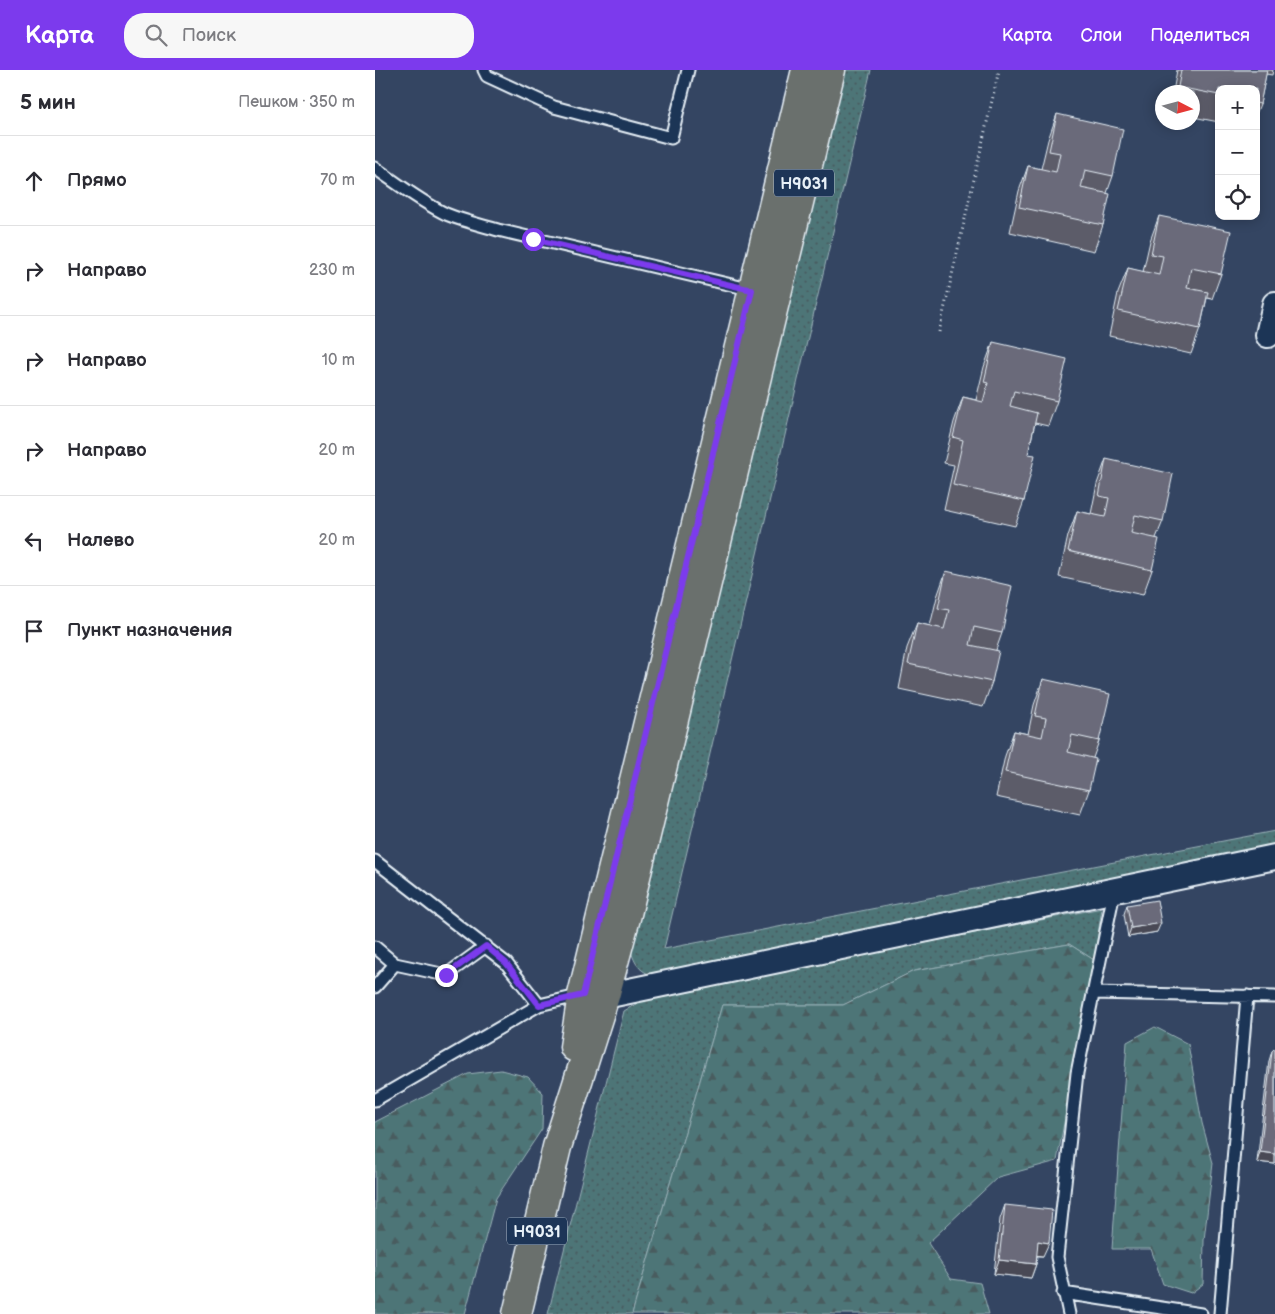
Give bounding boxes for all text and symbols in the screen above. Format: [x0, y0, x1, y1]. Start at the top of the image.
search box [124, 13, 474, 58]
text: Карта [25, 21, 94, 50]
icon: search [142, 21, 170, 49]
text: Поиск [182, 24, 236, 47]
text: Карта [1002, 25, 1052, 46]
text: Слои [1080, 25, 1122, 46]
text: Поделиться [1150, 25, 1250, 46]
north arrow [1155, 85, 1200, 130]
map controls [1215, 85, 1260, 220]
button: + [1215, 85, 1260, 130]
text: 5 мин [20, 90, 76, 115]
text: Пешком · 350 m [238, 93, 355, 112]
button: − [1215, 130, 1260, 175]
icon: ahead [20, 167, 48, 195]
text: Прямо [67, 169, 127, 192]
road number: Н9031 [774, 170, 834, 196]
text: 70 m [320, 171, 355, 190]
button: locate [1215, 175, 1260, 220]
route start [522, 228, 545, 251]
icon: right [20, 257, 48, 285]
text: Направо [67, 259, 147, 282]
text: 230 m [309, 261, 355, 280]
icon: right [20, 347, 48, 375]
text: Направо [67, 349, 147, 372]
text: 10 m [322, 351, 355, 370]
icon: right [20, 437, 48, 465]
text: Направо [67, 439, 147, 462]
text: 20 m [319, 441, 355, 460]
icon: left [20, 527, 48, 555]
text: Налево [67, 529, 134, 552]
text: 20 m [319, 531, 355, 550]
icon: arrive [20, 617, 48, 645]
text: Пункт назначения [67, 619, 232, 642]
route end [435, 964, 458, 987]
road number: Н9031 [507, 1218, 567, 1244]

